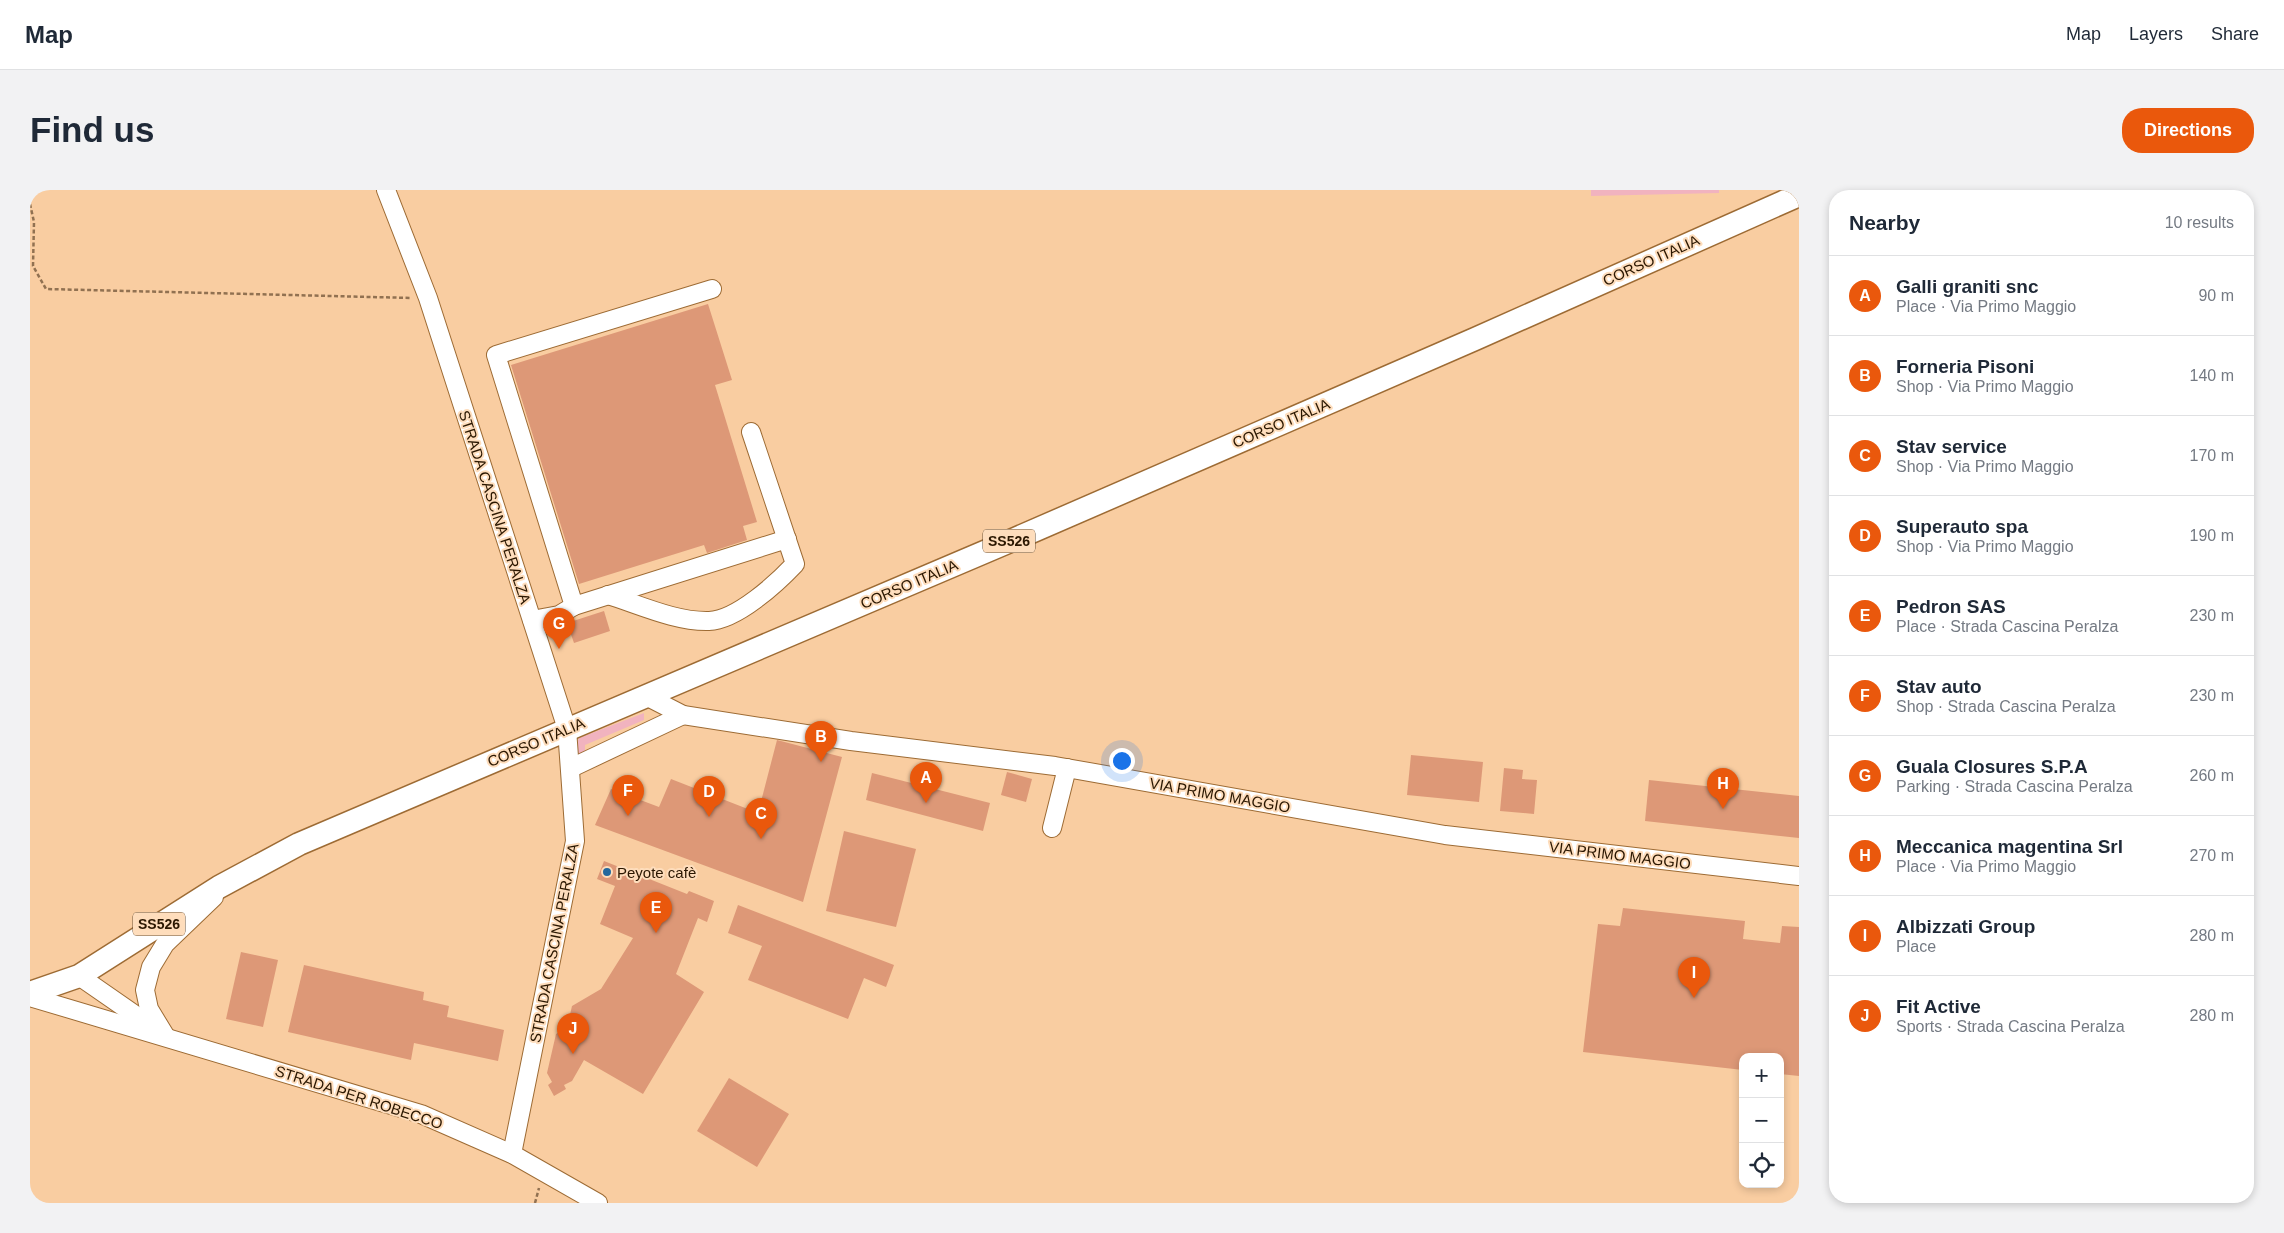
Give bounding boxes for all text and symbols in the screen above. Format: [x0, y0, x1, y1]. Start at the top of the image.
text: Map [25, 21, 73, 48]
text: Map [2066, 24, 2101, 44]
text: Layers [2129, 24, 2183, 44]
text: Share [2211, 24, 2259, 44]
button: Directions [2122, 108, 2254, 153]
text: Find us [30, 110, 154, 149]
text: Nearby [1849, 211, 1920, 234]
text: 10 results [2165, 214, 2234, 231]
street label: CORSO ITALIA [1600, 231, 1702, 289]
text: Galli graniti snc [1896, 276, 2039, 297]
text: A [1859, 287, 1871, 304]
text: 90 m [2198, 287, 2234, 304]
text: Place · Via Primo Maggio [1896, 298, 2076, 315]
text: Forneria Pisoni [1896, 356, 2034, 377]
text: B [1859, 367, 1871, 384]
text: 140 m [2190, 367, 2234, 384]
text: Shop · Via Primo Maggio [1896, 378, 2074, 395]
street label: CORSO ITALIA [1230, 395, 1332, 451]
street label: STRADA CASCINA PERALZA [456, 408, 534, 606]
text: Stav service [1896, 436, 2007, 457]
text: C [1859, 447, 1871, 464]
text: 170 m [2190, 447, 2234, 464]
text: Shop · Via Primo Maggio [1896, 458, 2074, 475]
text: Superauto spa [1896, 516, 2028, 537]
text: D [1859, 527, 1871, 544]
text: 190 m [2190, 527, 2234, 544]
road number: SS526 [983, 530, 1035, 552]
text: Shop · Via Primo Maggio [1896, 538, 2074, 555]
street label: CORSO ITALIA [858, 556, 960, 612]
text: Pedron SAS [1896, 596, 2006, 617]
text: E [1860, 607, 1870, 624]
text: 230 m [2190, 607, 2234, 624]
pin: G [543, 608, 575, 649]
text: Place · Strada Cascina Peralza [1896, 618, 2118, 635]
text: Stav auto [1896, 676, 1982, 697]
text: F [1860, 687, 1870, 704]
text: 230 m [2190, 687, 2234, 704]
text: Shop · Strada Cascina Peralza [1896, 698, 2116, 715]
street label: CORSO ITALIA [485, 714, 587, 770]
pin: B [805, 721, 837, 762]
your location [1109, 748, 1135, 774]
text: Guala Closures S.P.A [1896, 756, 2088, 777]
pin: A [910, 762, 942, 803]
text: G [1859, 767, 1871, 784]
text: 260 m [2190, 767, 2234, 784]
pin: H [1707, 768, 1739, 809]
street label: VIA PRIMO MAGGIO [1148, 774, 1292, 816]
pin: F [612, 775, 644, 816]
pin: D [693, 776, 725, 817]
text: Parking · Strada Cascina Peralza [1896, 778, 2133, 795]
pin: C [745, 798, 777, 839]
text: Meccanica magentina Srl [1896, 836, 2123, 857]
street label: VIA PRIMO MAGGIO [1548, 838, 1692, 872]
street label: STRADA CASCINA PERALZA [526, 842, 582, 1044]
text: H [1859, 847, 1871, 864]
text: 270 m [2190, 847, 2234, 864]
text: Place · Via Primo Maggio [1896, 858, 2076, 875]
place label: Peyote cafè [617, 864, 696, 881]
marker: Peyote cafè [601, 866, 613, 878]
pin: E [640, 892, 672, 933]
road number: SS526 [133, 912, 185, 936]
text: Albizzati Group [1896, 916, 2035, 937]
text: I [1863, 927, 1867, 944]
text: 280 m [2190, 927, 2234, 944]
text: Place [1896, 938, 1936, 955]
pin: I [1678, 957, 1710, 998]
text: Fit Active [1896, 996, 1981, 1017]
text: J [1861, 1007, 1869, 1024]
text: 280 m [2190, 1007, 2234, 1024]
pin: J [557, 1013, 589, 1054]
text: Sports · Strada Cascina Peralza [1896, 1018, 2125, 1035]
map controls [1739, 1053, 1784, 1188]
button: + [1739, 1053, 1784, 1098]
street label: STRADA PER ROBECCO [273, 1062, 445, 1132]
button: − [1739, 1098, 1784, 1143]
button: locate [1739, 1143, 1784, 1188]

